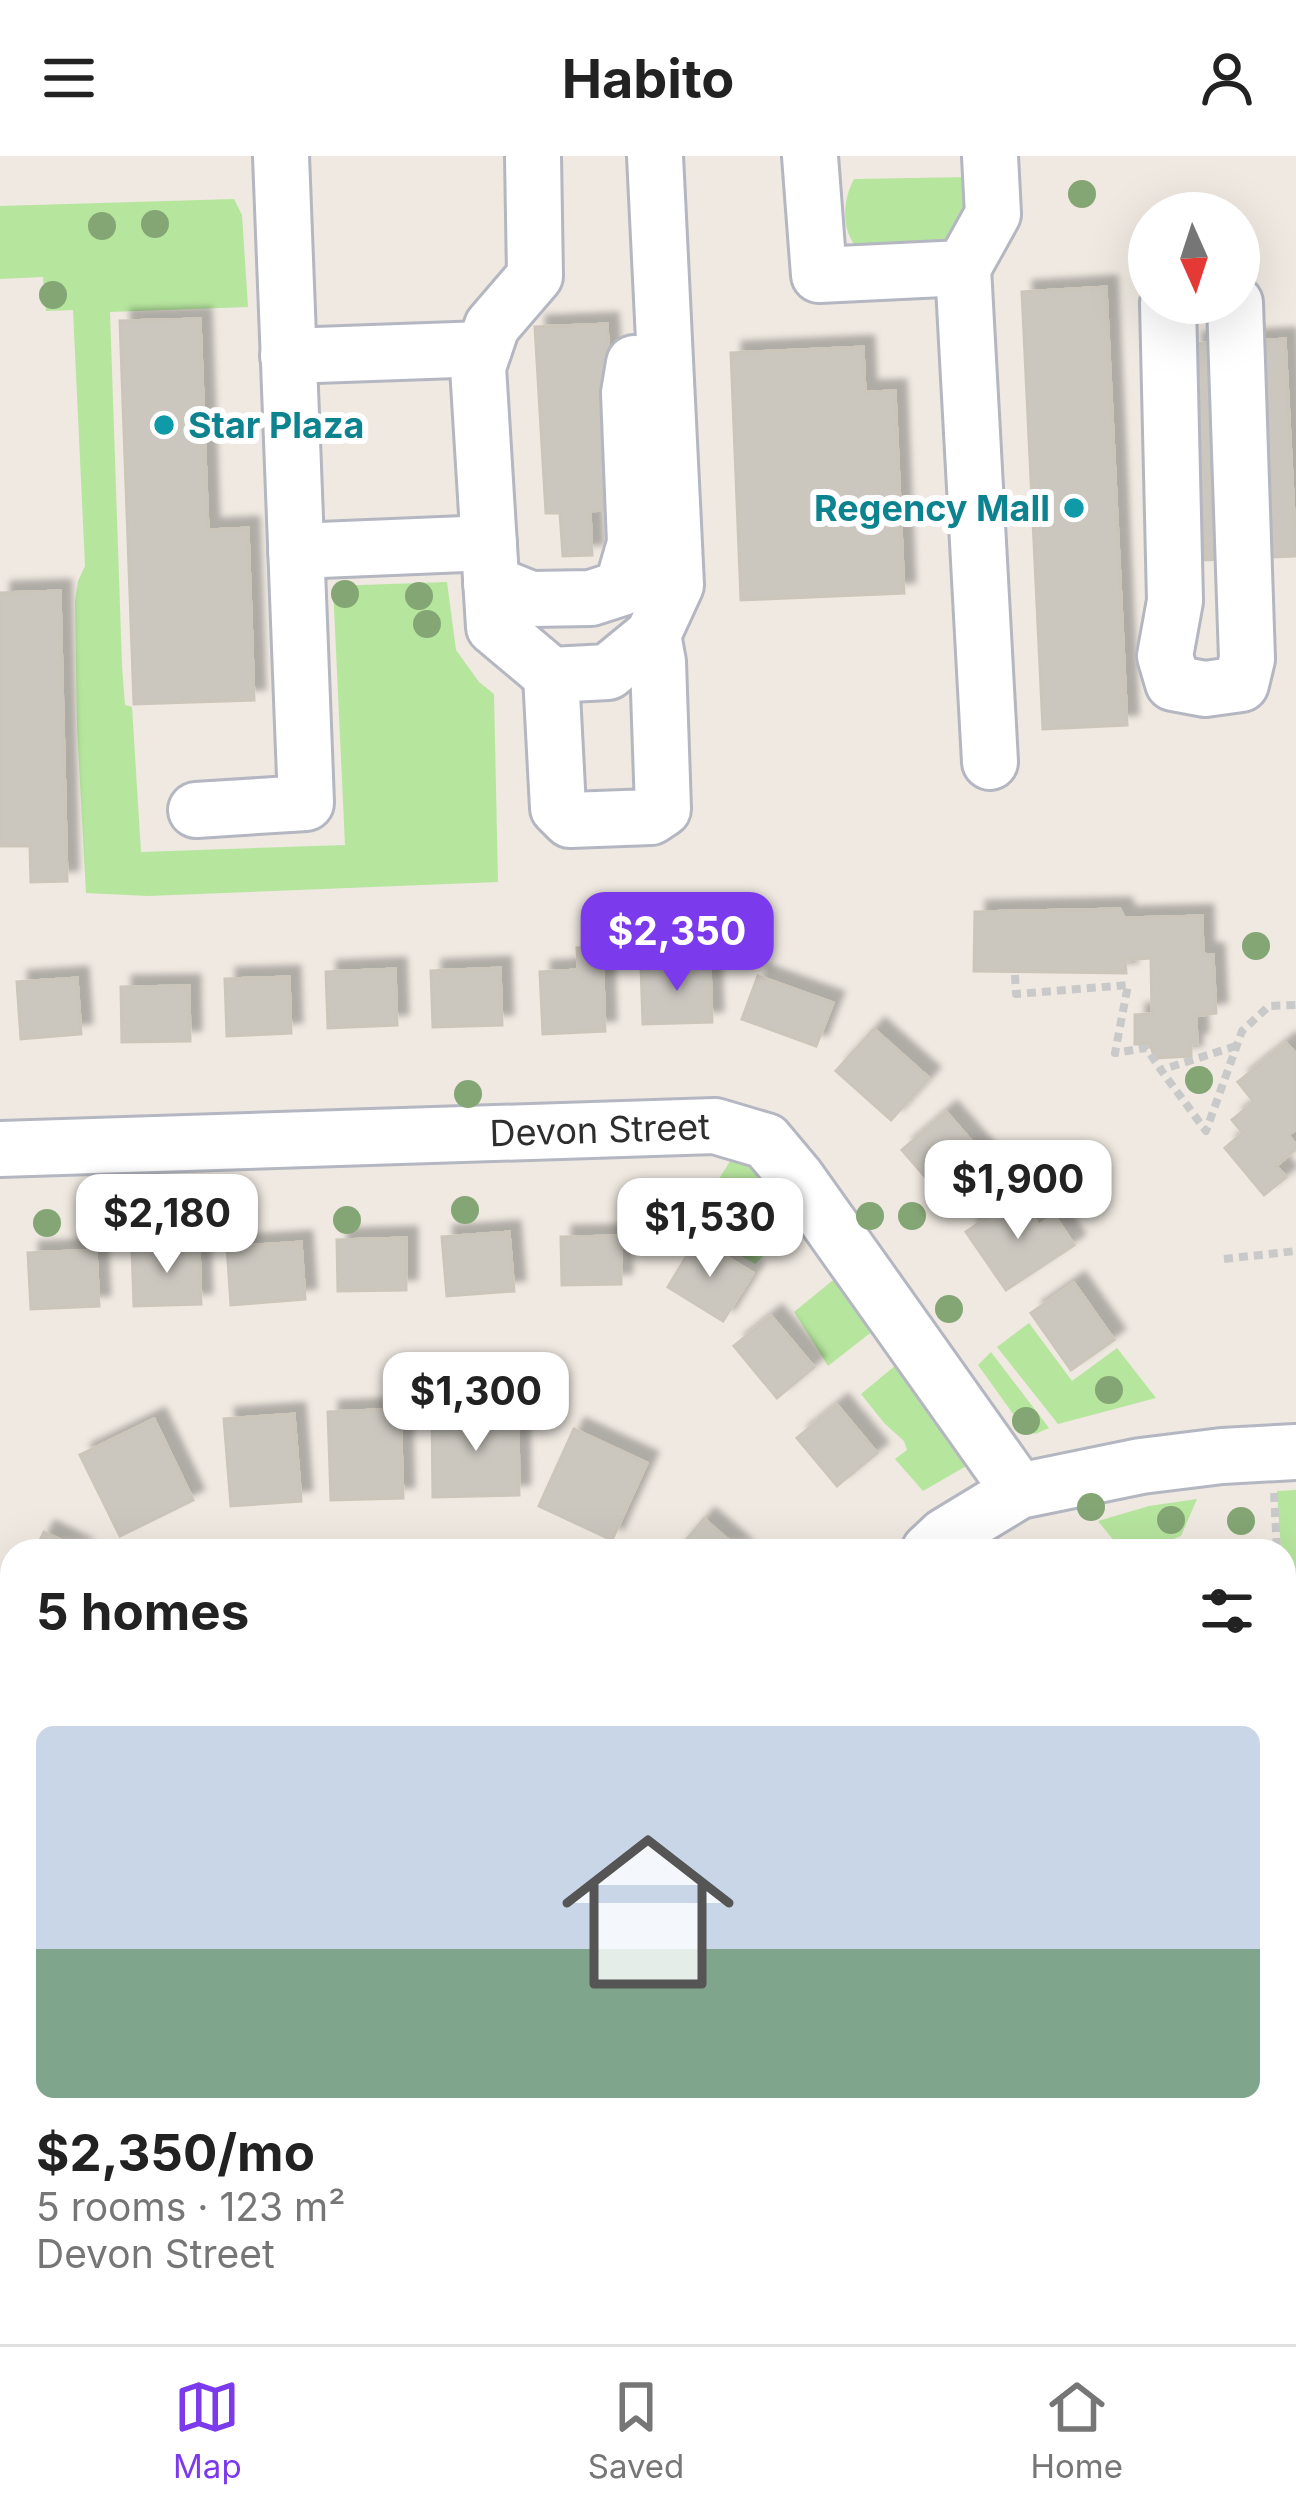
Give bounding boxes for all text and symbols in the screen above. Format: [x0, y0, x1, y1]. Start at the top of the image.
icon: menu [36, 45, 102, 111]
icon: person [1194, 45, 1260, 111]
text: Habito [562, 46, 734, 111]
north arrow [1128, 192, 1260, 324]
map controls [1128, 192, 1260, 324]
place label: Star Plaza [188, 403, 365, 447]
marker: Star Plaza [151, 412, 177, 438]
place label: Regency Mall [814, 486, 1050, 530]
marker: Regency Mall [1061, 495, 1087, 521]
pin: $2,350 [579, 892, 775, 994]
text: $2,350 [608, 907, 746, 954]
street label: Devon Street [489, 1104, 711, 1155]
pin: $1,900 [920, 1140, 1116, 1242]
text: $1,900 [952, 1155, 1084, 1202]
pin: $2,180 [69, 1174, 265, 1276]
pin: $1,530 [612, 1178, 808, 1280]
text: $2,180 [103, 1189, 231, 1236]
text: $1,530 [644, 1193, 776, 1240]
pin: $1,300 [378, 1352, 574, 1454]
text: $1,300 [410, 1367, 542, 1414]
icon: filters [1194, 1578, 1260, 1644]
text: 5 homes [36, 1581, 249, 1642]
icon: home [540, 1804, 756, 2020]
text: $2,350/mo [36, 2122, 315, 2183]
text: 5 rooms · 123 m² [36, 2183, 346, 2230]
text: Devon Street [36, 2230, 275, 2277]
tab: Map [173, 2374, 242, 2486]
tab: Saved [588, 2374, 684, 2486]
tab: Home [1030, 2374, 1123, 2486]

